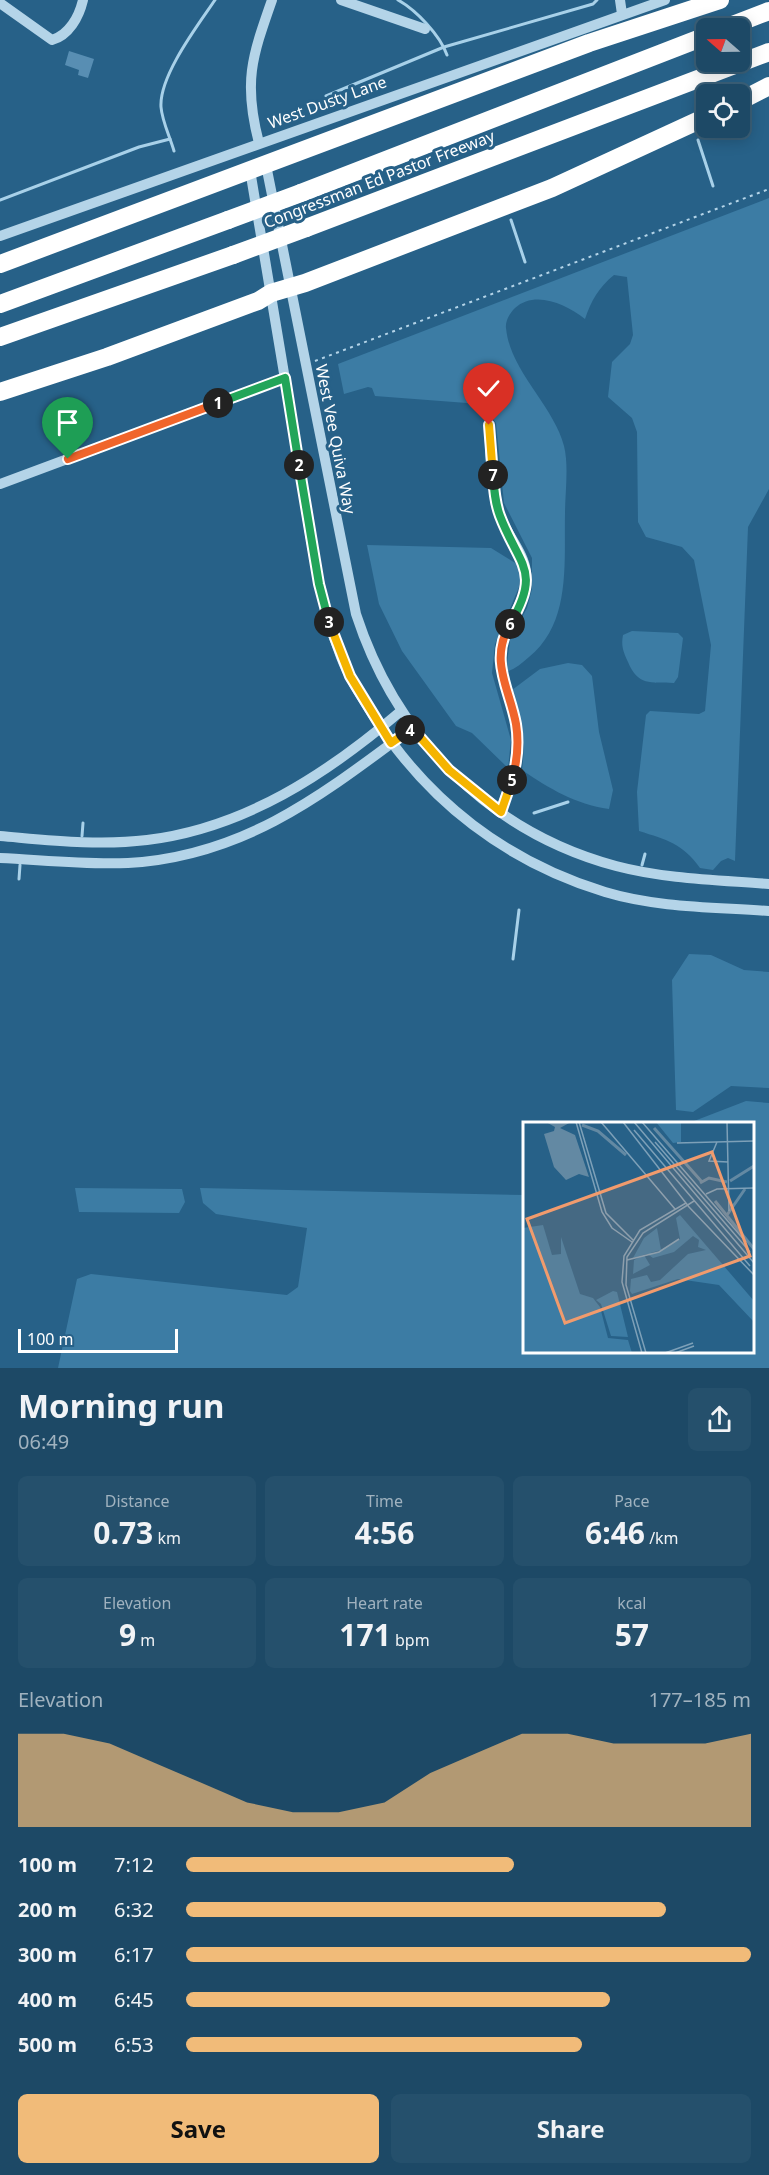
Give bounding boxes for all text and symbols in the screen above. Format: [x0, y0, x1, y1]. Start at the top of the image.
north arrow [696, 18, 750, 72]
map controls [696, 18, 750, 138]
street label: West Dusty Lane [265, 70, 389, 134]
button: locate [696, 84, 750, 138]
street label: Congressman Ed Pastor Freeway [260, 124, 498, 233]
street label: West Vee Quiva Way [311, 362, 361, 517]
pin [463, 363, 514, 425]
icon: check [472, 372, 505, 405]
pin: 1 [203, 388, 233, 418]
text: 1 [213, 392, 223, 414]
pin [42, 397, 93, 459]
icon: arrive [51, 406, 84, 439]
pin: 2 [284, 450, 314, 480]
text: 2 [294, 454, 304, 476]
pin: 7 [478, 460, 508, 490]
text: 7 [488, 464, 498, 486]
pin: 3 [314, 607, 344, 637]
pin: 6 [495, 609, 525, 639]
text: 3 [324, 611, 334, 633]
text: 6 [505, 613, 515, 635]
pin: 4 [395, 715, 425, 745]
text: 4 [405, 719, 415, 741]
pin: 5 [497, 765, 527, 795]
text: 5 [507, 769, 517, 791]
inset map [523, 1122, 754, 1353]
scale bar [18, 1326, 178, 1354]
text: 100 m [27, 1328, 74, 1350]
text: Morning run [18, 1383, 224, 1428]
button: share [688, 1388, 751, 1451]
text: 06:49 [18, 1428, 69, 1455]
text: Distance [105, 1490, 170, 1512]
text: Time [366, 1490, 403, 1512]
text: Pace [614, 1490, 650, 1512]
text: 0.73 [93, 1512, 153, 1553]
text: 4:56 [355, 1512, 414, 1553]
text: 6:46 [585, 1512, 645, 1553]
text: km [153, 1527, 181, 1549]
text: /km [645, 1527, 679, 1549]
text: Elevation [103, 1592, 171, 1614]
text: Heart rate [346, 1592, 423, 1614]
text: kcal [617, 1592, 646, 1614]
text: 9 [119, 1614, 136, 1655]
text: 171 [339, 1614, 391, 1655]
text: 57 [615, 1614, 649, 1655]
text: m [136, 1629, 155, 1651]
text: bpm [391, 1629, 430, 1651]
text: Elevation [18, 1686, 103, 1713]
text: 177–185 m [648, 1686, 751, 1713]
text: 100 m [18, 1851, 77, 1878]
text: 7:12 [114, 1851, 154, 1878]
text: 200 m [18, 1896, 77, 1923]
text: 6:32 [114, 1896, 154, 1923]
text: 300 m [18, 1941, 77, 1968]
text: 6:17 [114, 1941, 154, 1968]
text: 400 m [18, 1986, 77, 2013]
text: 6:45 [114, 1986, 154, 2013]
text: 500 m [18, 2031, 77, 2058]
text: 6:53 [114, 2031, 154, 2058]
button: Save [18, 2094, 379, 2163]
button: Share [391, 2094, 751, 2163]

